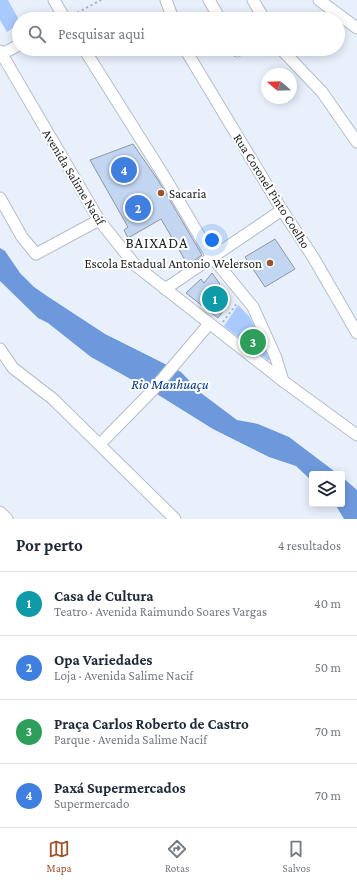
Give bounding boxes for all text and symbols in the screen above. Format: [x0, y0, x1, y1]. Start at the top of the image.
search box [12, 12, 345, 56]
icon: search [26, 23, 48, 45]
text: Pesquisar aqui [58, 26, 145, 42]
north arrow [261, 68, 297, 104]
street label: Avenida Salime Nacif [39, 126, 109, 229]
street label: Rua Coronel Pinto Coelho [231, 131, 313, 251]
pin: 4 [111, 155, 137, 185]
place label: Sacaria [169, 186, 207, 201]
marker: Sacaria [156, 188, 166, 198]
pin: 2 [125, 193, 151, 223]
your location [202, 230, 222, 250]
district label: BAIXADA [125, 235, 189, 251]
place label: Escola Estadual Antonio Welerson [85, 256, 262, 271]
marker: Escola Estadual Antonio Welerson [265, 258, 275, 268]
pin: 1 [202, 284, 228, 314]
pin: 3 [240, 327, 266, 357]
water label: Rio Manhuaçu [131, 376, 209, 392]
map controls [309, 471, 345, 507]
button: layers [309, 471, 345, 507]
text: Por perto [16, 536, 83, 555]
text: 4 resultados [278, 538, 341, 553]
text: Casa de Cultura [54, 588, 154, 604]
text: 1 [27, 596, 31, 611]
text: 40 m [314, 596, 341, 611]
text: Teatro · Avenida Raimundo Soares Vargas [54, 604, 267, 619]
text: Opa Variedades [54, 652, 152, 668]
text: 2 [26, 660, 32, 675]
text: 50 m [315, 660, 341, 675]
text: Loja · Avenida Salime Nacif [54, 668, 193, 683]
text: Praça Carlos Roberto de Castro [54, 716, 249, 732]
text: 3 [26, 724, 32, 739]
text: 70 m [315, 724, 341, 739]
text: Parque · Avenida Salime Nacif [54, 732, 207, 747]
text: Paxá Supermercados [54, 780, 186, 796]
text: 4 [25, 788, 33, 803]
text: 70 m [315, 788, 341, 803]
text: Supermercado [54, 796, 129, 811]
tab: Mapa [47, 838, 72, 874]
tab: Rotas [165, 838, 189, 874]
tab: Salvos [282, 838, 310, 874]

